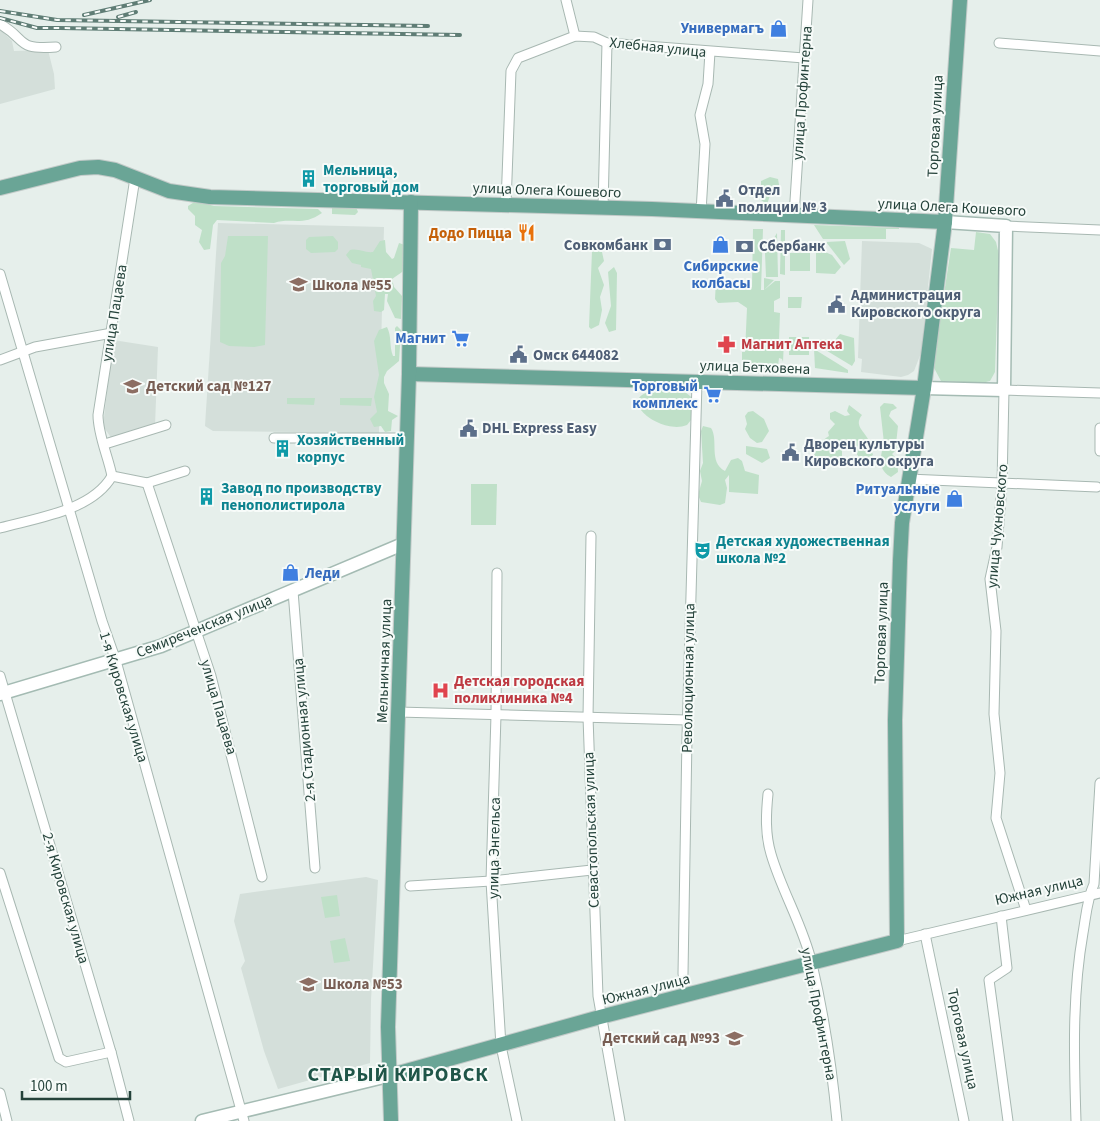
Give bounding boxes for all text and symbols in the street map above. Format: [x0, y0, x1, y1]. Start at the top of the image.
place label: Универмагъ [681, 18, 764, 39]
shop icon: Универмагъ [768, 18, 788, 38]
street label: улица Профинтерна [787, 25, 818, 161]
street label: Хлебная улица [608, 32, 707, 63]
street label: Торговая улица [922, 74, 949, 178]
place label: Мельница, торговый дом [323, 160, 419, 198]
building icon: Мельница, торговый дом [299, 169, 319, 189]
street label: улица Олега Кошевого [472, 177, 622, 204]
place label: Отдел полиции № 3 [738, 180, 827, 218]
public building icon: Отдел полиции № 3 [714, 189, 734, 209]
street label: улица Олега Кошевого [877, 193, 1027, 222]
place label: Додо Пицца [429, 223, 512, 244]
restaurant icon: Додо Пицца [516, 223, 536, 243]
place label: Совкомбанк [564, 235, 649, 256]
bank icon: Совкомбанк [652, 235, 672, 255]
shop icon: Сибирские колбасы [711, 235, 731, 255]
bank icon: Сбербанк [735, 236, 755, 256]
place label: Сбербанк [759, 236, 826, 257]
place label: Сибирские колбасы [684, 256, 759, 294]
street label: улица Пацаева [96, 263, 133, 363]
school or university icon: Школа №55 [288, 275, 308, 295]
place label: Школа №55 [312, 275, 392, 296]
place label: Администрация Кировского округа [850, 285, 981, 323]
public building icon: Администрация Кировского округа [827, 294, 847, 314]
place label: Магнит [395, 328, 446, 349]
supermarket icon: Магнит [450, 328, 470, 348]
pharmacy icon: Магнит Аптека [717, 334, 737, 354]
place label: Магнит Аптека [741, 334, 843, 355]
public building icon: Омск 644082 [509, 345, 529, 365]
place label: Омск 644082 [533, 345, 619, 366]
street label: улица Бетховена [699, 355, 811, 380]
school or university icon: Детский сад №127 [122, 376, 142, 396]
place label: Детский сад №127 [146, 376, 272, 397]
place label: Торговый комплекс [632, 376, 698, 414]
supermarket icon: Торговый комплекс [702, 385, 722, 405]
public building icon: DHL Express Easy [458, 418, 478, 438]
place label: DHL Express Easy [482, 418, 597, 439]
place label: Хозяйственный корпус [297, 430, 404, 468]
place label: Дворец культуры Кировского округа [804, 434, 934, 472]
building icon: Хозяйственный корпус [273, 439, 293, 459]
public building icon: Дворец культуры Кировского округа [780, 443, 800, 463]
street label: улица Чухновского [982, 463, 1013, 589]
place label: Завод по производству пенополистирола [221, 478, 382, 516]
place label: Ритуальные услуги [856, 479, 940, 517]
building icon: Завод по производству пенополистирола [197, 487, 217, 507]
shop icon: Ритуальные услуги [944, 488, 964, 508]
place label: Детская художественная школа №2 [716, 531, 890, 569]
theatre icon: Детская художественная школа №2 [692, 540, 712, 560]
shop icon: Леди [281, 563, 301, 583]
place label: Леди [304, 563, 340, 584]
street label: Торговая улица [869, 581, 894, 685]
street label: Семиреченская улица [133, 590, 275, 663]
street label: Мельничная улица [372, 599, 397, 723]
street label: Революционная улица [677, 603, 700, 753]
street label: 1-я Кировская улица [94, 629, 153, 765]
street label: улица Пацаева [195, 657, 242, 757]
street label: 2-я Стадионная улица [288, 657, 321, 803]
place label: Детская городская поликлиника №4 [454, 671, 584, 709]
hospital icon: Детская городская поликлиника №4 [430, 680, 450, 700]
street label: Севастопольская улица [578, 752, 605, 908]
street label: улица Энгельса [483, 797, 506, 899]
street label: 2-я Кировская улица [37, 830, 94, 966]
street label: Южная улица [993, 870, 1085, 911]
street label: улица Профинтерна [795, 946, 842, 1082]
street label: Южная улица [600, 968, 692, 1011]
school or university icon: Школа №53 [299, 974, 319, 994]
place label: Школа №53 [323, 974, 403, 995]
street label: Торговая улица [942, 987, 983, 1091]
place label: Детский сад №93 [602, 1028, 720, 1049]
school or university icon: Детский сад №93 [724, 1028, 744, 1048]
district label: СТАРЫЙ КИРОВСК [307, 1061, 489, 1089]
scale bar [22, 1068, 130, 1100]
text: 100 m [30, 1076, 68, 1097]

